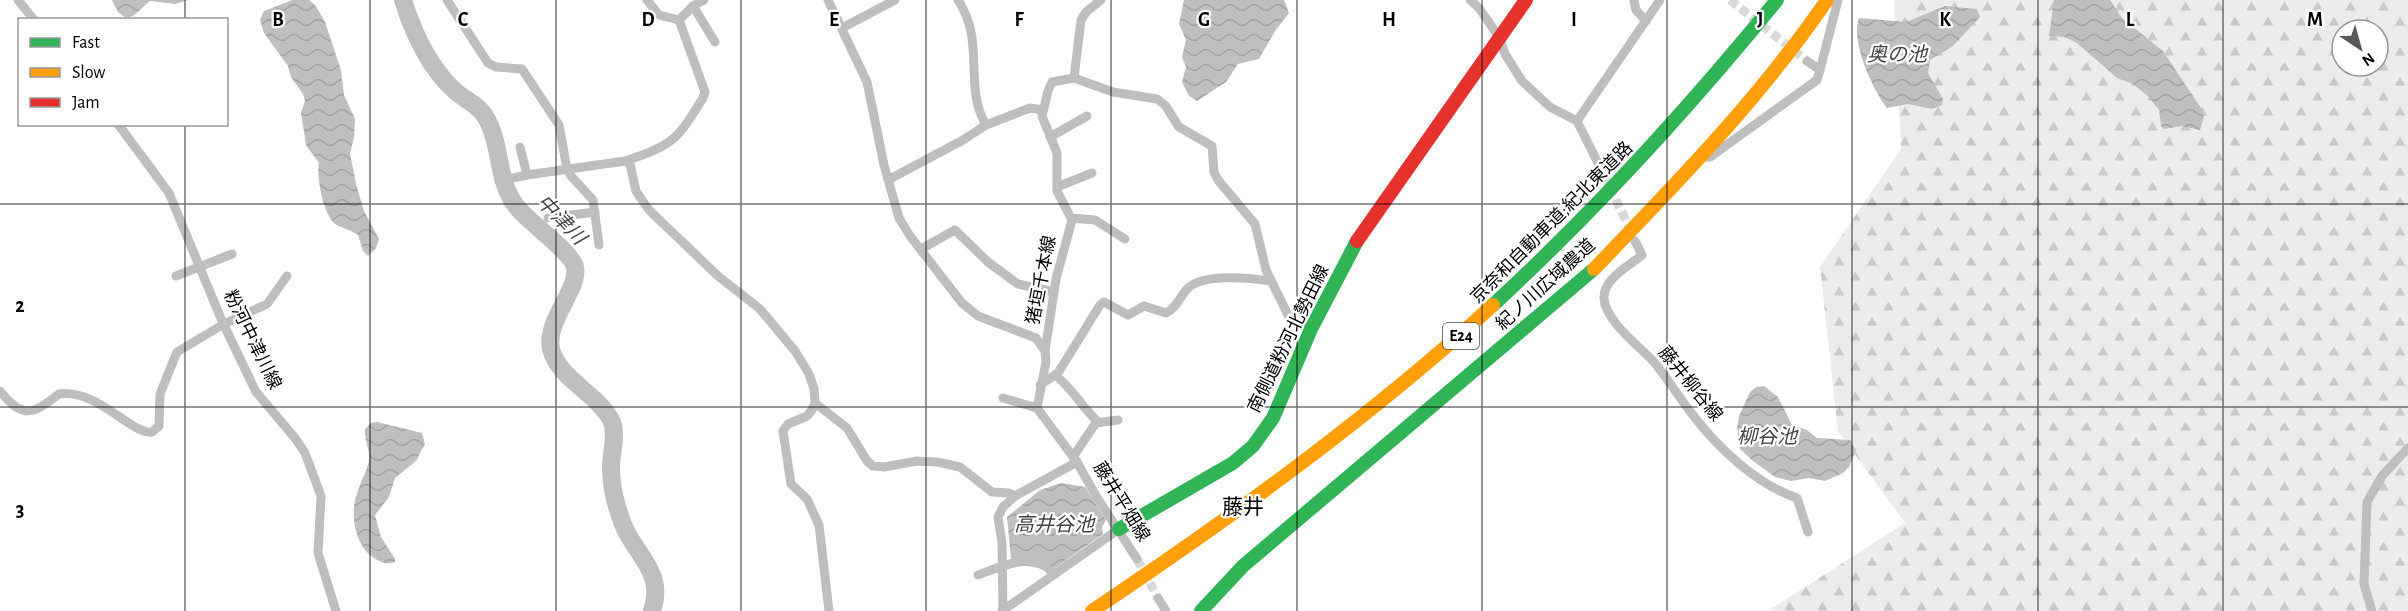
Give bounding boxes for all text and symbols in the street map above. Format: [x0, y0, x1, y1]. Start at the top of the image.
text: B [272, 10, 284, 30]
text: C [458, 10, 469, 30]
text: D [641, 10, 655, 30]
text: E [829, 10, 839, 30]
text: F [1014, 10, 1024, 30]
text: G [1198, 10, 1210, 30]
text: H [1382, 10, 1396, 30]
text: I [1571, 10, 1577, 30]
text: J [1757, 10, 1763, 30]
text: K [1939, 10, 1951, 30]
text: L [2126, 10, 2135, 30]
text: M [2307, 10, 2323, 30]
legend [18, 18, 228, 126]
north arrow [2330, 18, 2390, 78]
text: Fast [72, 34, 100, 52]
water label: 奥の池 [1867, 44, 1929, 65]
text: N [2359, 50, 2377, 69]
text: Slow [72, 64, 105, 82]
text: Jam [72, 94, 100, 112]
street label: 京奈和自動車道;紀北東道路 [1466, 137, 1636, 307]
water label: 中津川 [533, 191, 591, 250]
street label: 猪垣千本線 [1023, 234, 1059, 326]
street label: 紀ノ川広域農道 [1492, 235, 1599, 334]
street label: 南側道粉河北勢田線 [1244, 261, 1333, 416]
street label: 粉河中津川線 [220, 287, 286, 392]
text: 2 [15, 296, 25, 316]
road number: E24 [1443, 323, 1479, 349]
street label: 藤井柳谷線 [1655, 342, 1727, 425]
water label: 柳谷池 [1737, 426, 1799, 447]
street label: 藤井平畑線 [1090, 458, 1154, 545]
district label: 藤井 [1222, 496, 1264, 518]
text: 3 [16, 500, 24, 520]
water label: 高井谷池 [1014, 514, 1096, 535]

